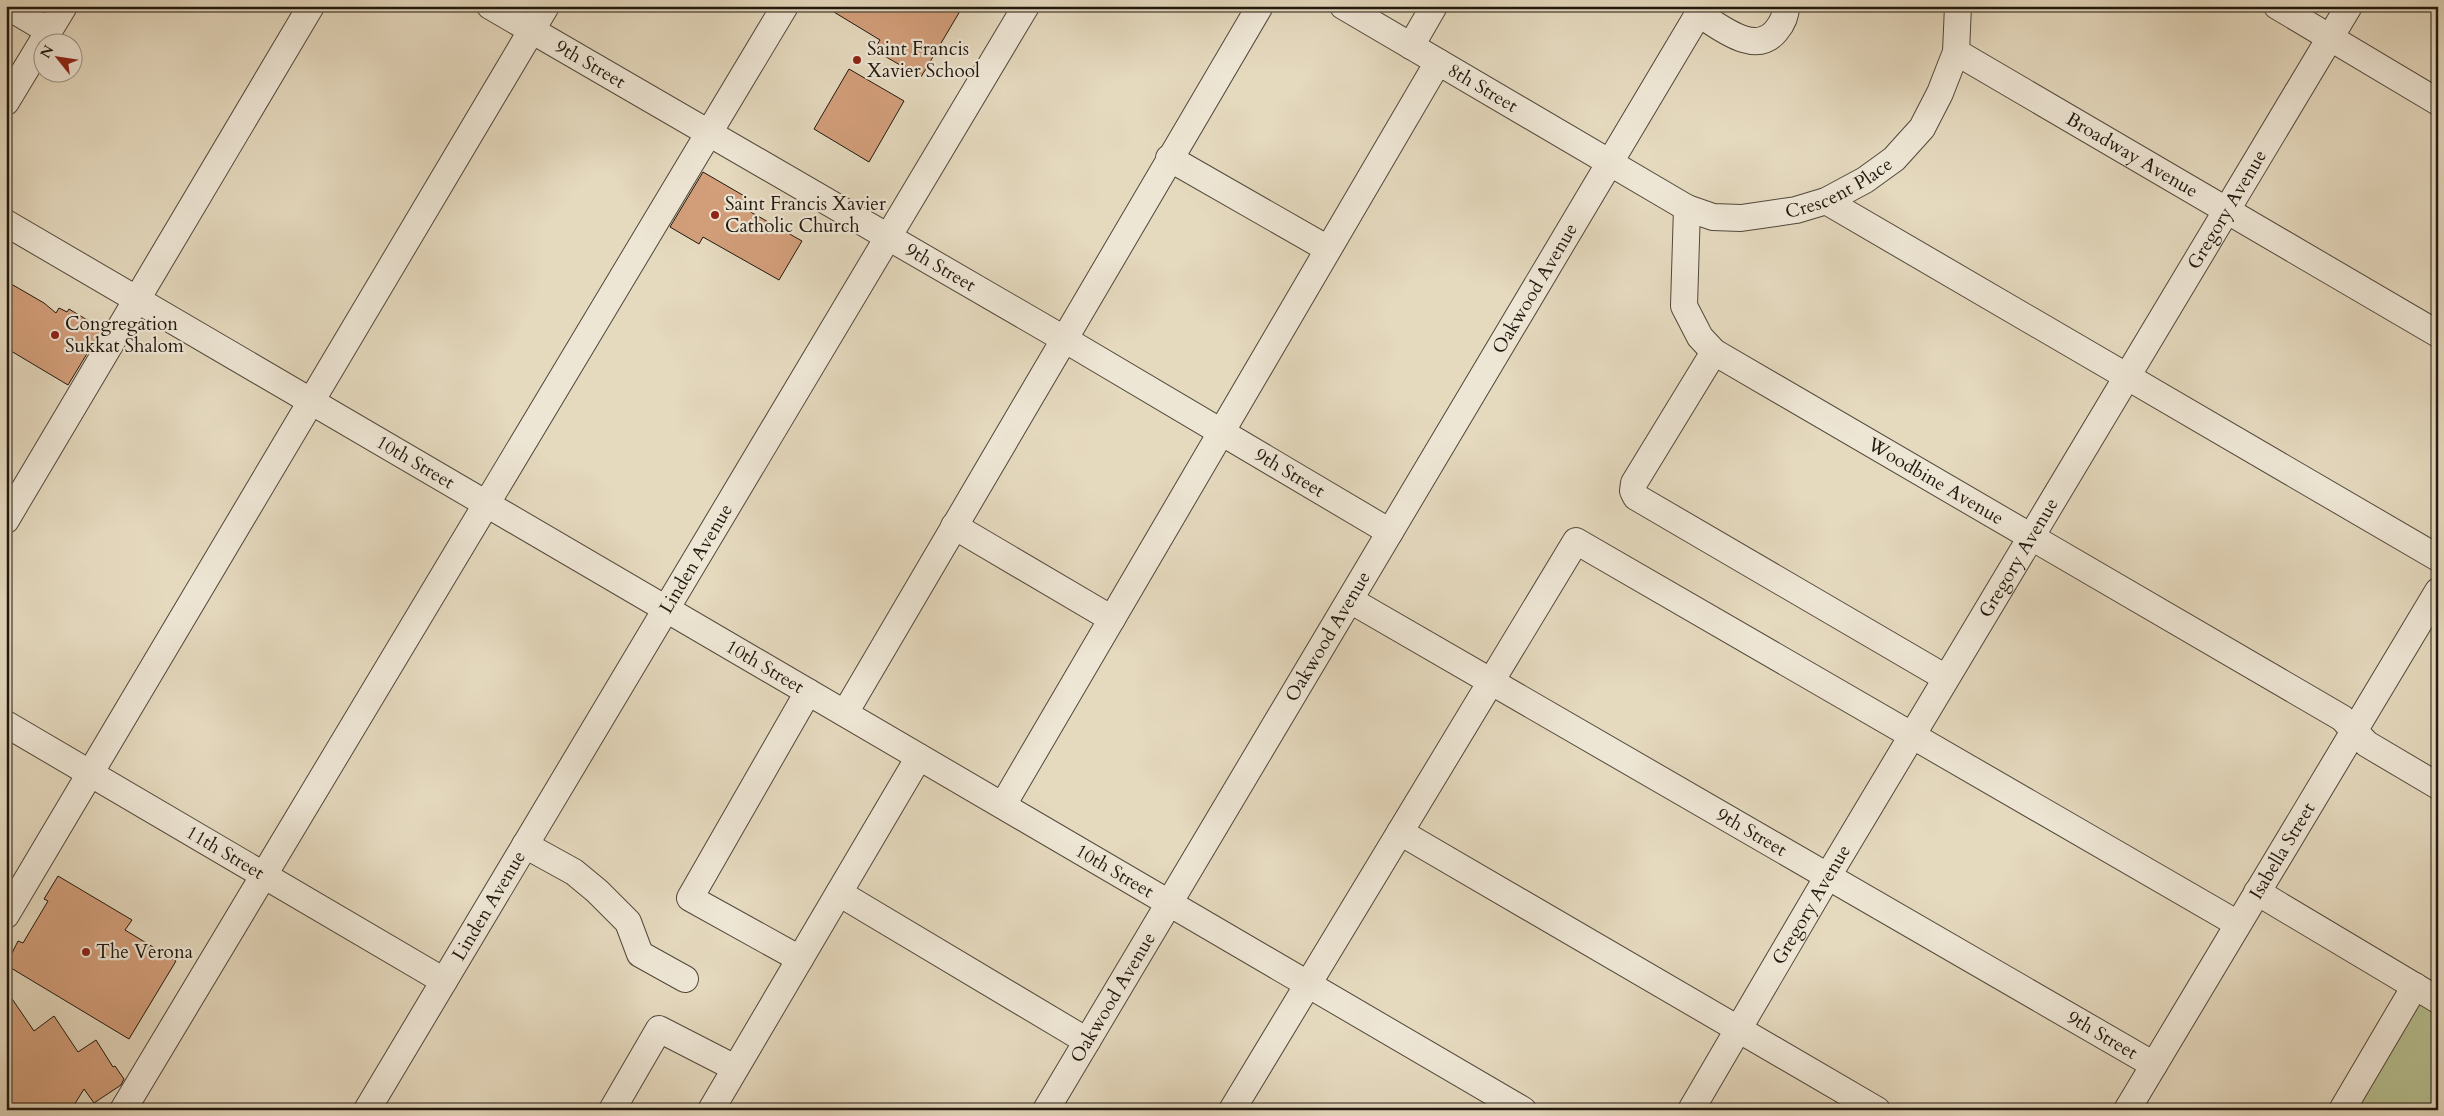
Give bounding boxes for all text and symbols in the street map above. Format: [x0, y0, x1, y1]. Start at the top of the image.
north arrow [32, 32, 82, 82]
street label: 9th Street [550, 34, 630, 95]
place label: Saint Francis Xavier School [867, 36, 980, 84]
text: N [36, 42, 58, 62]
marker: Saint Francis Xavier School [851, 54, 863, 66]
street label: 8th Street [1443, 57, 1523, 119]
street label: Broadway Avenue [2061, 106, 2203, 204]
street label: Gregory Avenue [2181, 145, 2273, 274]
street label: Crescent Place [1784, 151, 1898, 224]
place label: Saint Francis Xavier Catholic Church [725, 191, 886, 239]
marker: Saint Francis Xavier Catholic Church [709, 209, 721, 221]
street label: Oakwood Avenue [1486, 218, 1584, 359]
street label: 9th Street [901, 237, 981, 298]
place label: Congregation Sukkat Shalom [65, 311, 185, 359]
marker: Congregation Sukkat Shalom [49, 329, 61, 341]
street label: 10th Street [371, 429, 459, 495]
street label: Woodbine Avenue [1862, 431, 2009, 531]
street label: 9th Street [1250, 442, 1330, 503]
street label: Gregory Avenue [1973, 493, 2064, 623]
street label: Linden Avenue [653, 499, 739, 619]
street label: Oakwood Avenue [1279, 566, 1377, 707]
street label: 10th Street [721, 634, 809, 700]
street label: Isabella Street [2243, 798, 2321, 904]
street label: 9th Street [1712, 802, 1792, 863]
street label: 11th Street [181, 819, 269, 886]
street label: 10th Street [1070, 838, 1158, 904]
street label: Gregory Avenue [1766, 840, 1857, 970]
street label: Linden Avenue [446, 846, 532, 966]
street label: Oakwood Avenue [1064, 927, 1162, 1067]
place label: The Verona [96, 939, 193, 965]
marker: The Verona [80, 946, 92, 958]
street label: 9th Street [2062, 1005, 2142, 1066]

